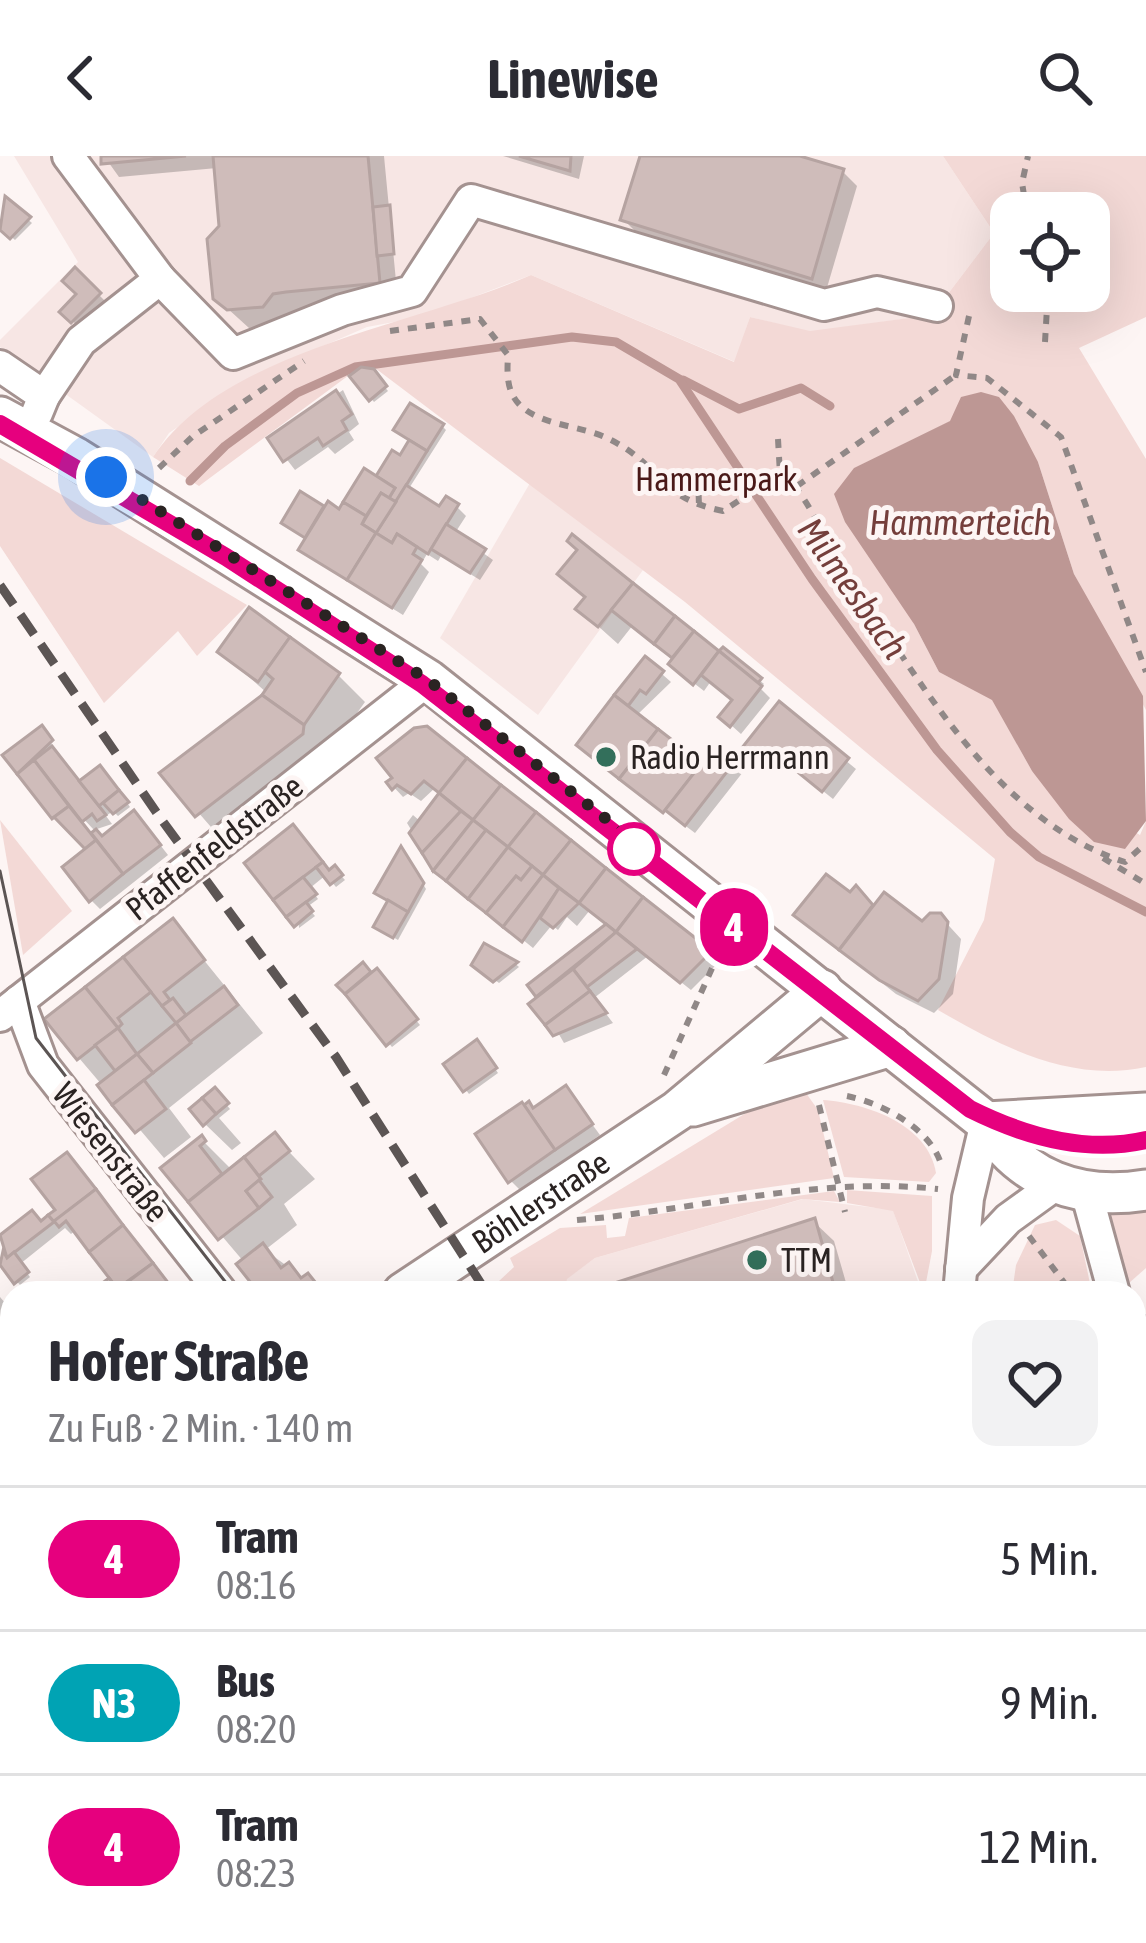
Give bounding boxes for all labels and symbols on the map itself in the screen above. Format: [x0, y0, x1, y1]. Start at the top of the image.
your location [76, 447, 136, 507]
park label: Hammerpark [635, 460, 797, 498]
water label: Hammerteich [869, 501, 1051, 543]
water label: Milmesbach [789, 510, 917, 666]
place label: Radio Herrmann [630, 738, 830, 776]
marker: Radio Herrmann [593, 744, 619, 770]
street label: Pfaffenfeldstraße [118, 766, 310, 928]
unlabelled marker [609, 824, 659, 874]
line badge: 4 [695, 888, 773, 966]
street label: Wiesenstraße [45, 1075, 177, 1229]
street label: Böhlerstraße [465, 1143, 616, 1261]
place label: TTM [781, 1241, 832, 1279]
marker: TTM [744, 1247, 770, 1273]

